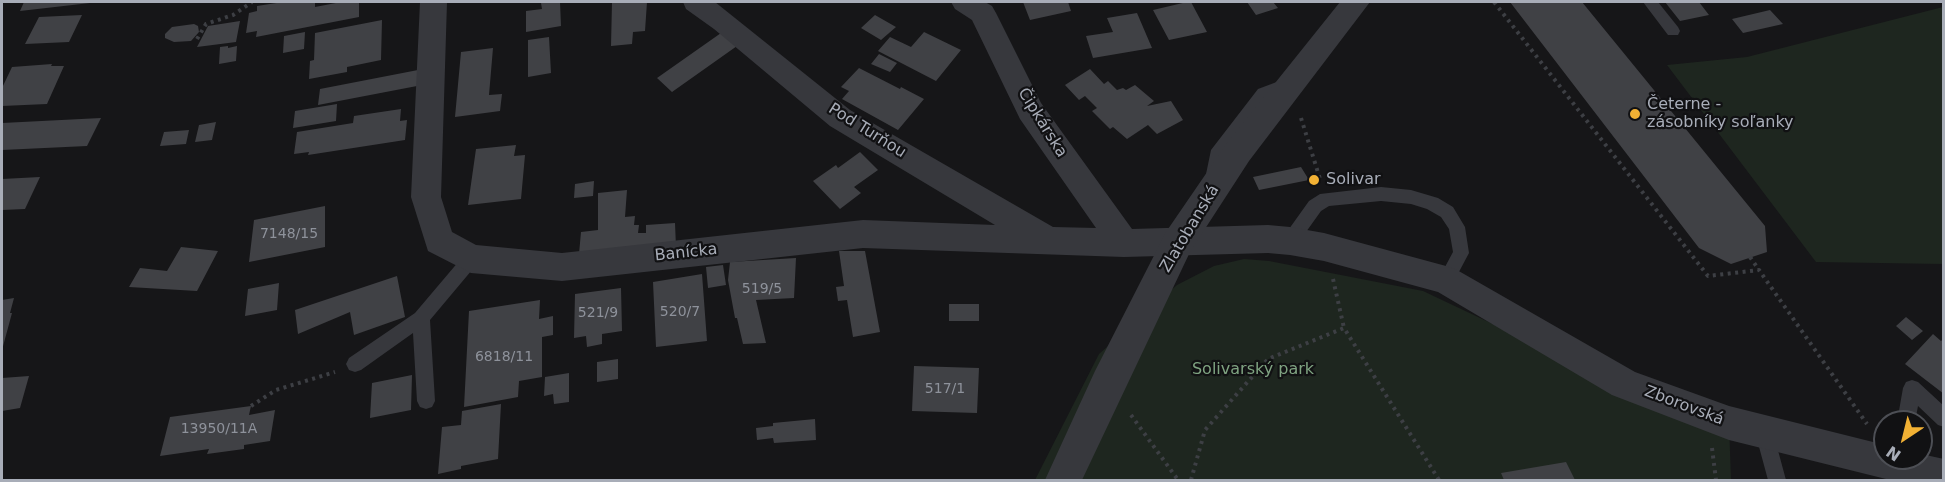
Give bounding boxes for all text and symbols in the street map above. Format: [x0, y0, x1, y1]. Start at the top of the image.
street label: Čipkárska [1013, 85, 1071, 161]
place label: Četerne - zásobníky soľanky [1647, 95, 1794, 133]
street label: Pod Turňou [825, 100, 909, 162]
marker: Četerne - zásobníky soľanky [1628, 107, 1642, 121]
place label: Solivar [1326, 170, 1381, 190]
marker: Solivar [1307, 173, 1321, 187]
street label: Zlatobanská [1156, 182, 1224, 276]
house number: 7148/15 [260, 226, 318, 242]
street label: Banícka [654, 240, 718, 266]
house number: 519/5 [742, 281, 782, 297]
house number: 520/7 [660, 304, 700, 320]
house number: 521/9 [578, 305, 618, 321]
house number: 6818/11 [475, 349, 533, 365]
park label: Solivarský park [1192, 360, 1314, 380]
house number: 517/1 [925, 381, 965, 397]
street label: Zborovská [1642, 382, 1726, 430]
north arrow [1873, 410, 1933, 470]
house number: 13950/11A [181, 421, 257, 437]
text: N [1883, 442, 1904, 465]

